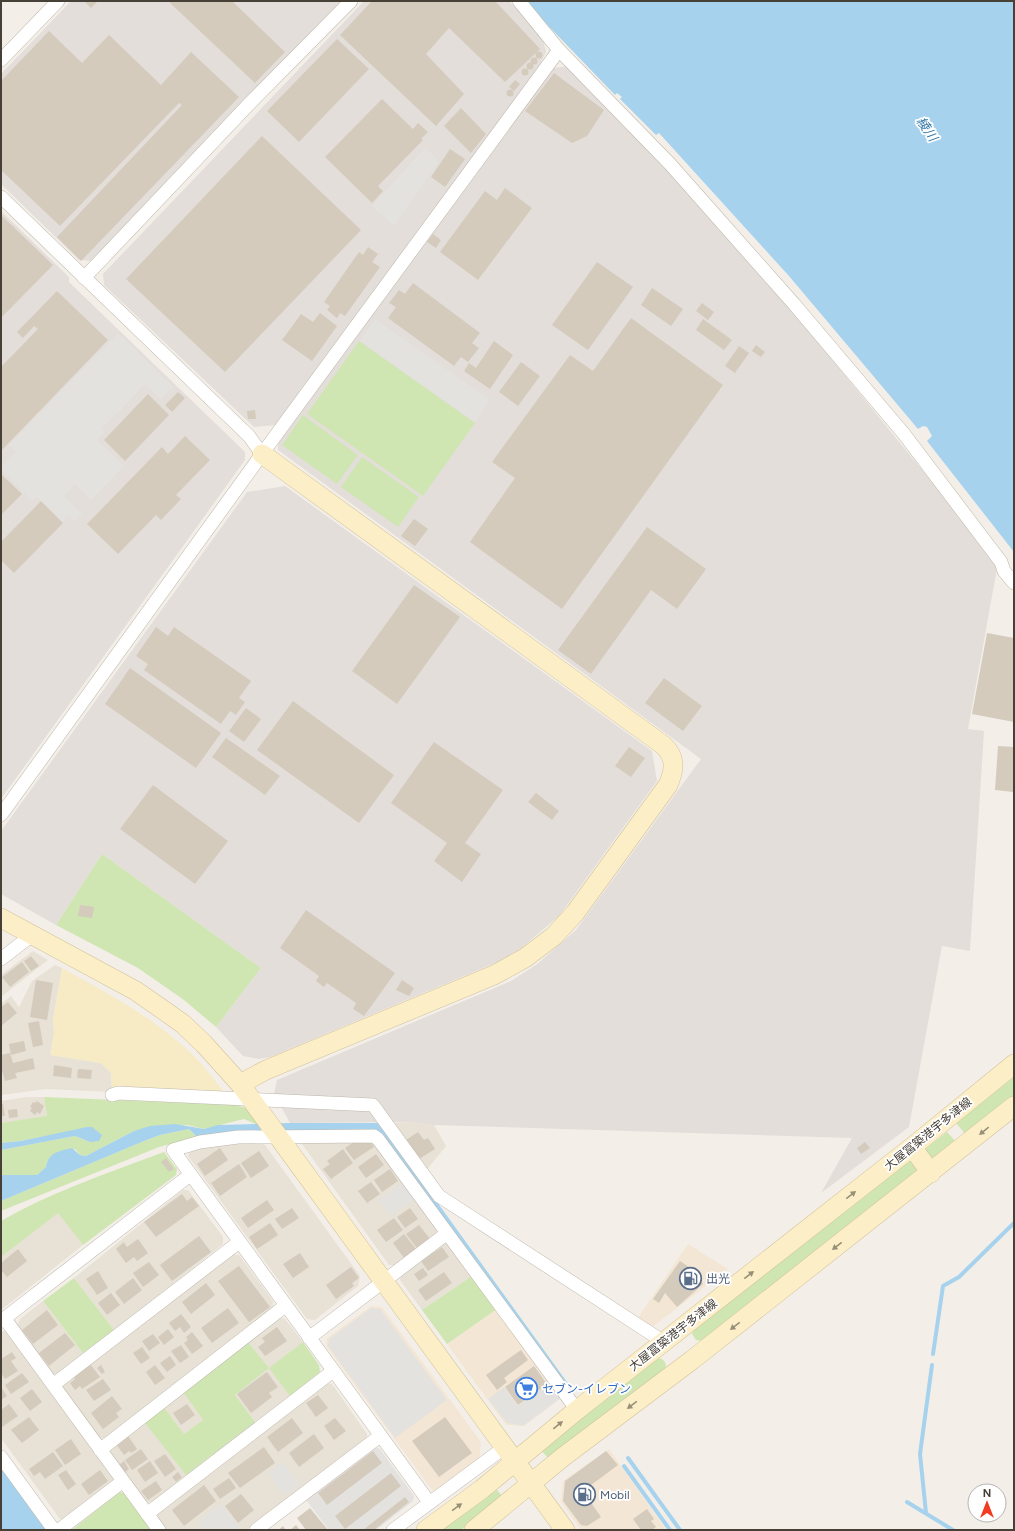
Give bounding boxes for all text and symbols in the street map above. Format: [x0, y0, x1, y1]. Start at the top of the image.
water label: 綾川 [914, 114, 942, 146]
street label: 大屋冨築港宇多津線 [882, 1095, 974, 1173]
one-way arrow [978, 1126, 989, 1135]
one-way arrow [845, 1191, 856, 1199]
one-way arrow [832, 1242, 843, 1250]
fuel station icon: 出光 [678, 1266, 704, 1292]
one-way arrow [743, 1271, 754, 1280]
place label: 出光 [706, 1272, 730, 1286]
street label: 大屋冨築港宇多津線 [626, 1296, 720, 1374]
one-way arrow [730, 1322, 741, 1330]
supermarket icon: セブン-イレブン [514, 1376, 540, 1402]
place label: セブン-イレブン [542, 1382, 631, 1396]
one-way arrow [626, 1401, 637, 1409]
one-way arrow [553, 1420, 564, 1429]
fuel station icon: Mobil [571, 1482, 597, 1508]
north arrow [967, 1483, 1007, 1523]
text: N [983, 1487, 991, 1500]
place label: Mobil [600, 1488, 630, 1502]
one-way arrow [452, 1503, 463, 1511]

